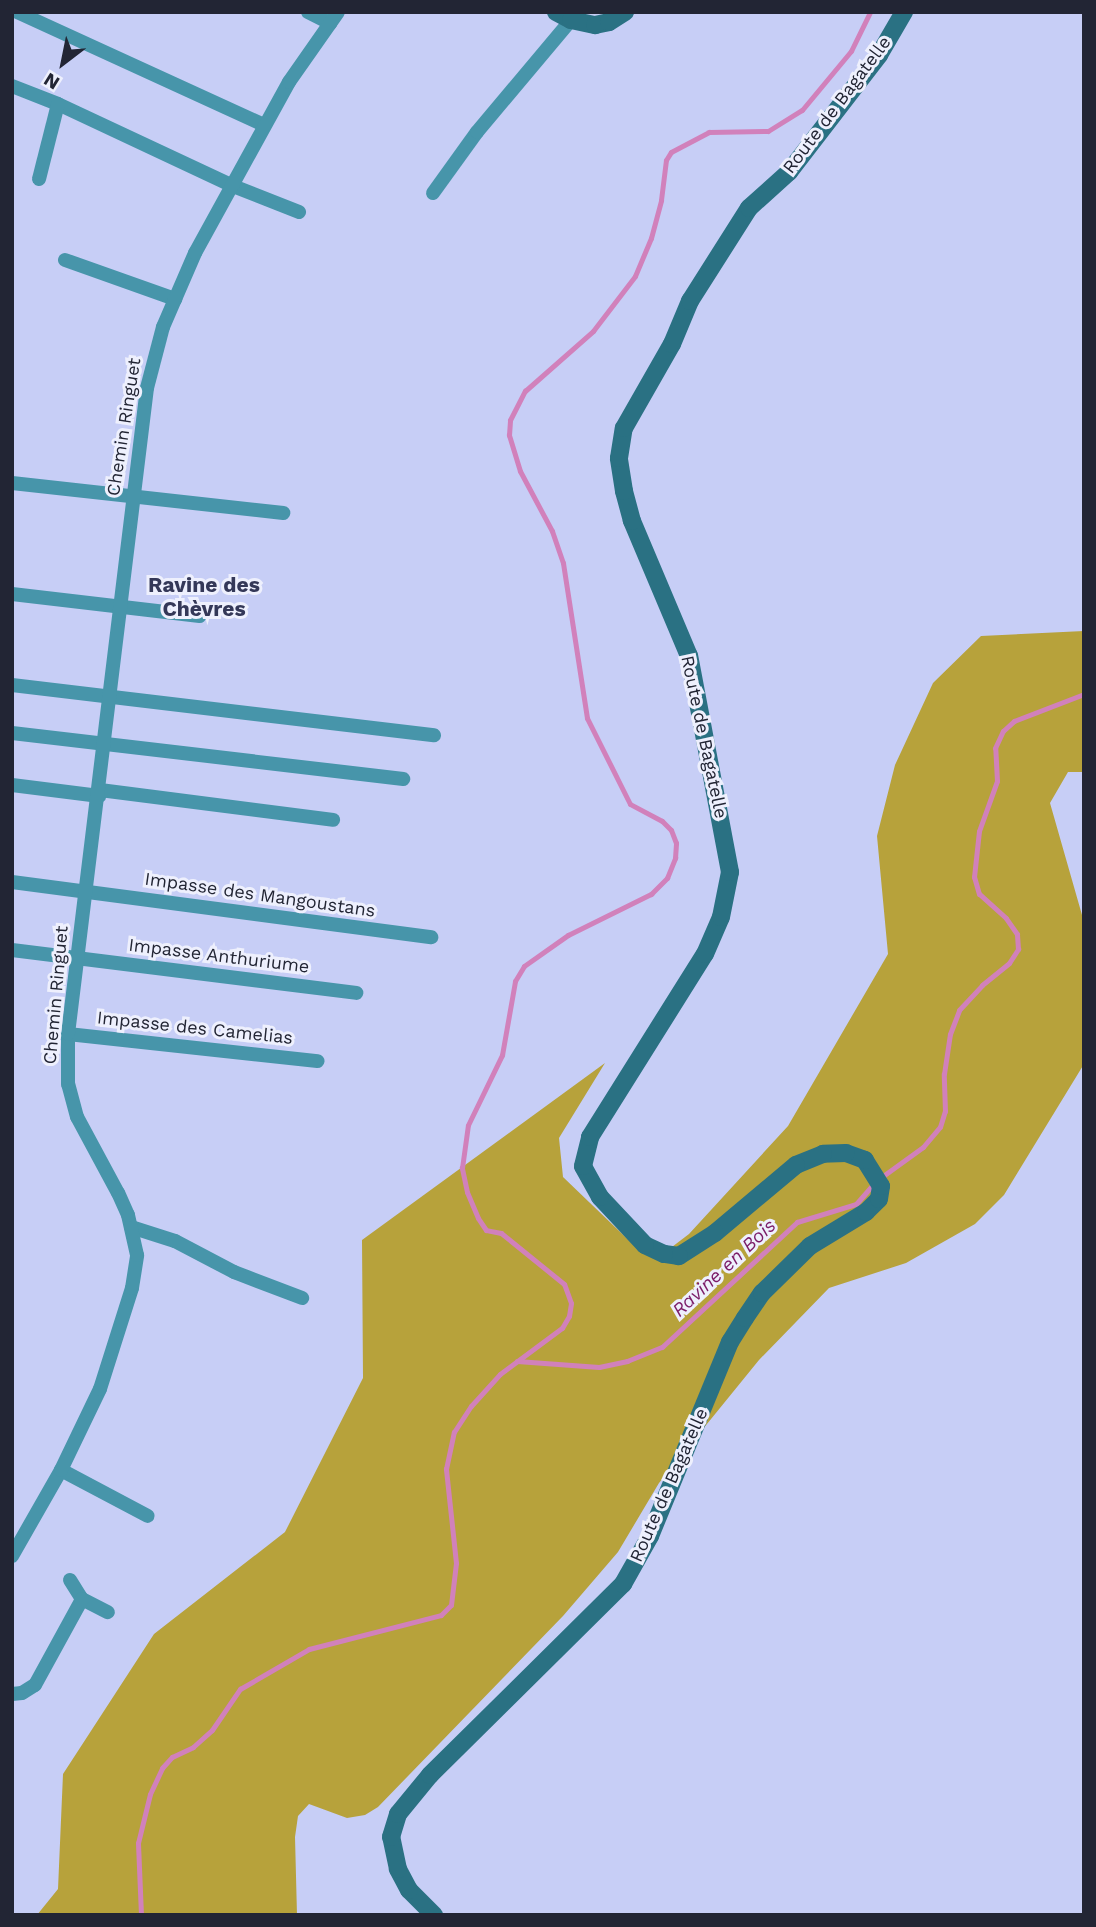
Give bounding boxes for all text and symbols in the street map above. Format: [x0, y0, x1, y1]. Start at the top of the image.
north arrow [28, 28, 98, 98]
street label: Route de Bagatelle [778, 32, 896, 178]
text: N [40, 68, 64, 95]
street label: Chemin Ringuet [102, 357, 146, 497]
district label: Ravine des Chèvres [148, 572, 260, 622]
street label: Route de Bagatelle [676, 654, 732, 820]
street label: Impasse des Mangoustans [143, 868, 377, 922]
street label: Chemin Ringuet [39, 925, 73, 1065]
street label: Impasse Anthuriume [127, 934, 311, 978]
street label: Impasse des Camelias [96, 1007, 294, 1049]
water label: Ravine en Bois [668, 1214, 780, 1322]
street label: Route de Bagatelle [625, 1405, 713, 1565]

